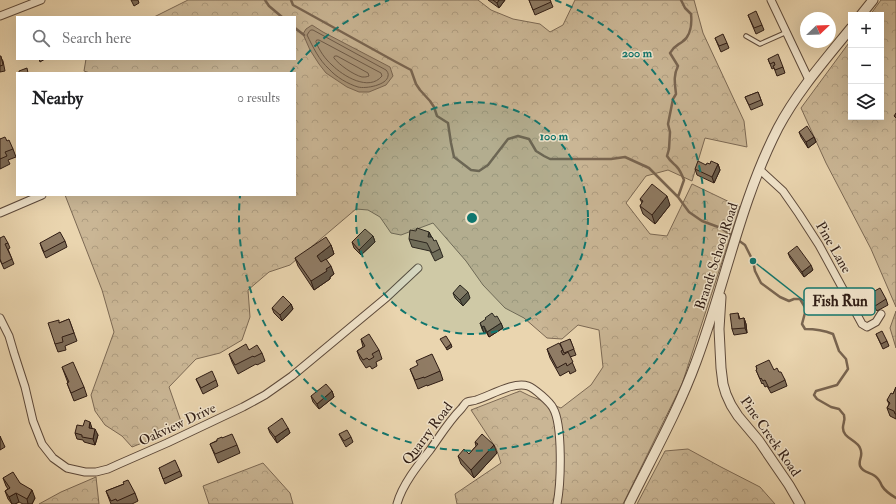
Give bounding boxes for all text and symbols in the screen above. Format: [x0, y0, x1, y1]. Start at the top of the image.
north arrow [800, 12, 836, 48]
map controls [848, 12, 884, 120]
button: + [848, 12, 884, 48]
search box [16, 16, 296, 60]
icon: search [30, 27, 52, 49]
text: Search here [62, 29, 131, 48]
text: 200 m [622, 46, 653, 61]
button: − [848, 48, 884, 84]
button: layers [848, 84, 884, 120]
text: Nearby [32, 88, 83, 109]
text: 0 results [237, 90, 280, 106]
text: 100 m [540, 129, 569, 144]
street label: Brandt School Road [691, 200, 742, 312]
centre of rings [465, 211, 479, 225]
street label: Pine Lane [812, 218, 855, 276]
callout: Fish Run [804, 288, 875, 315]
text: Fish Run [812, 292, 868, 311]
street label: Pine Creek Road [737, 393, 805, 480]
street label: Oakview Drive [136, 399, 219, 450]
street label: Quarry Road [398, 399, 457, 468]

